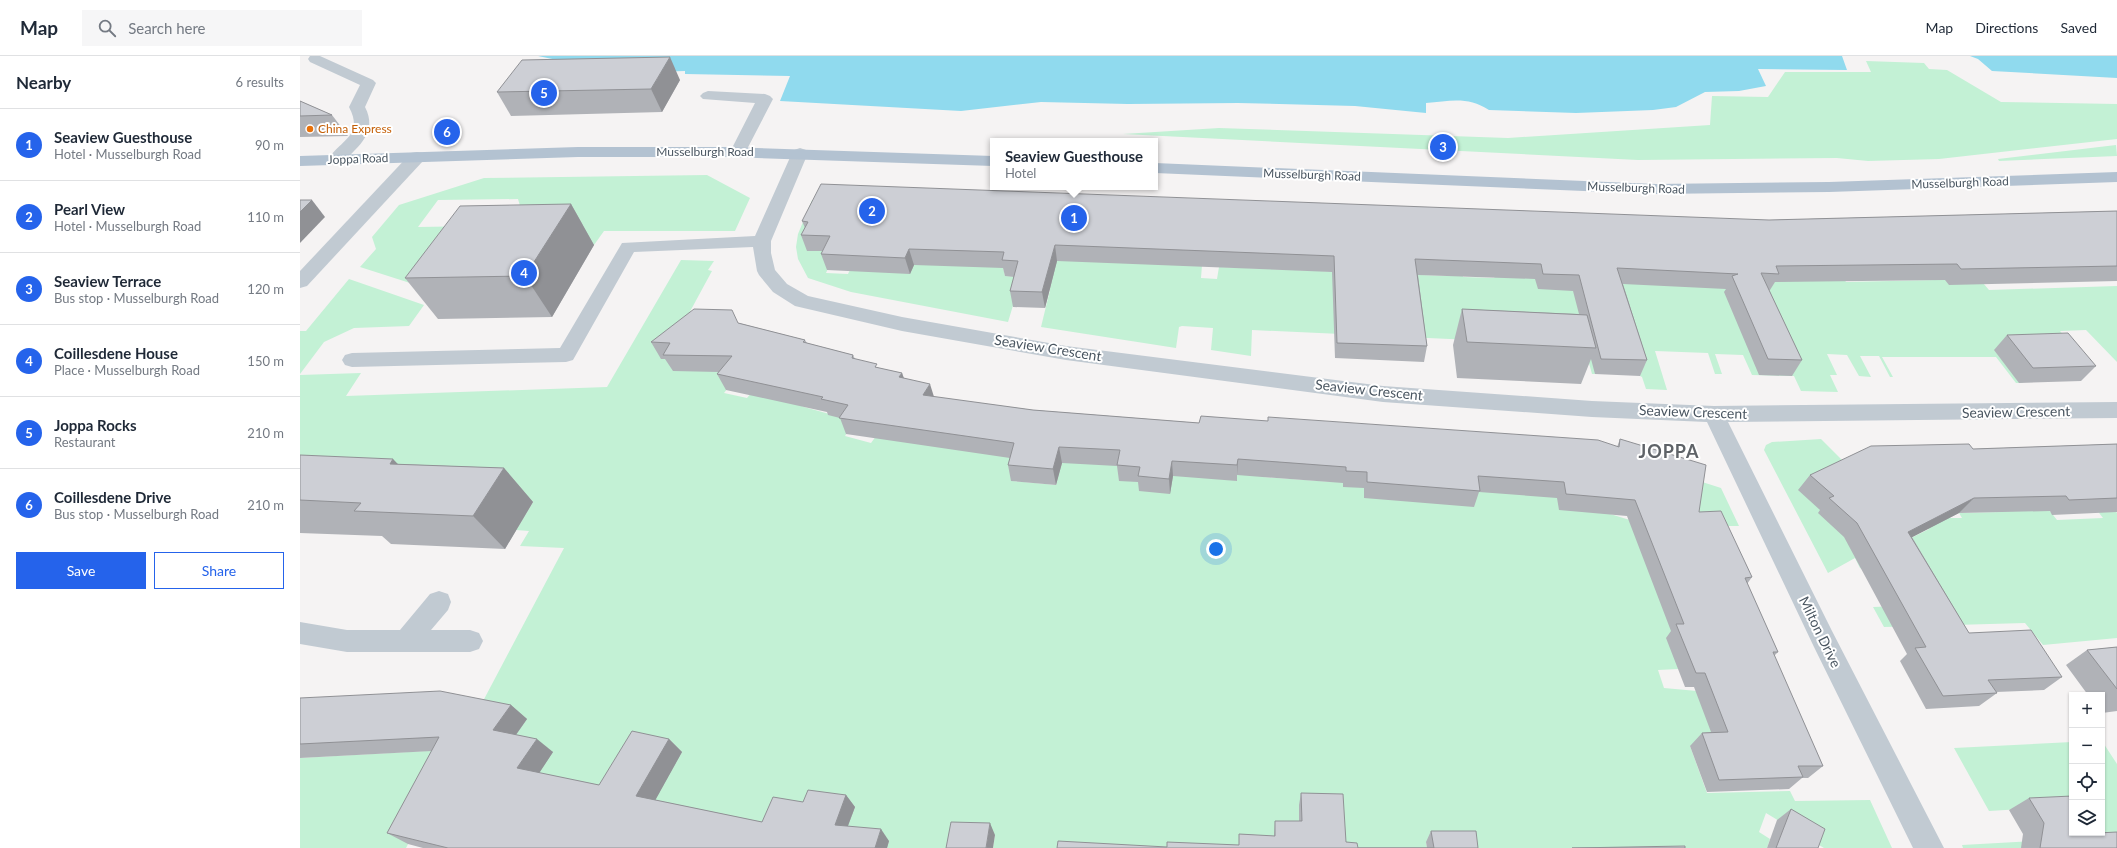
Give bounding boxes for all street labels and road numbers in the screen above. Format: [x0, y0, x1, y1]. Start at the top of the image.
street label: Musselburgh Road [656, 144, 754, 159]
street label: Joppa Road [327, 150, 389, 167]
street label: Musselburgh Road [1263, 165, 1361, 184]
street label: Musselburgh Road [1911, 173, 2009, 192]
street label: Musselburgh Road [1587, 178, 1685, 197]
street label: Seaview Crescent [993, 331, 1103, 364]
street label: Seaview Crescent [1314, 375, 1424, 404]
street label: Seaview Crescent [1639, 401, 1747, 422]
street label: Seaview Crescent [1962, 402, 2070, 421]
street label: Milton Drive [1796, 593, 1845, 670]

